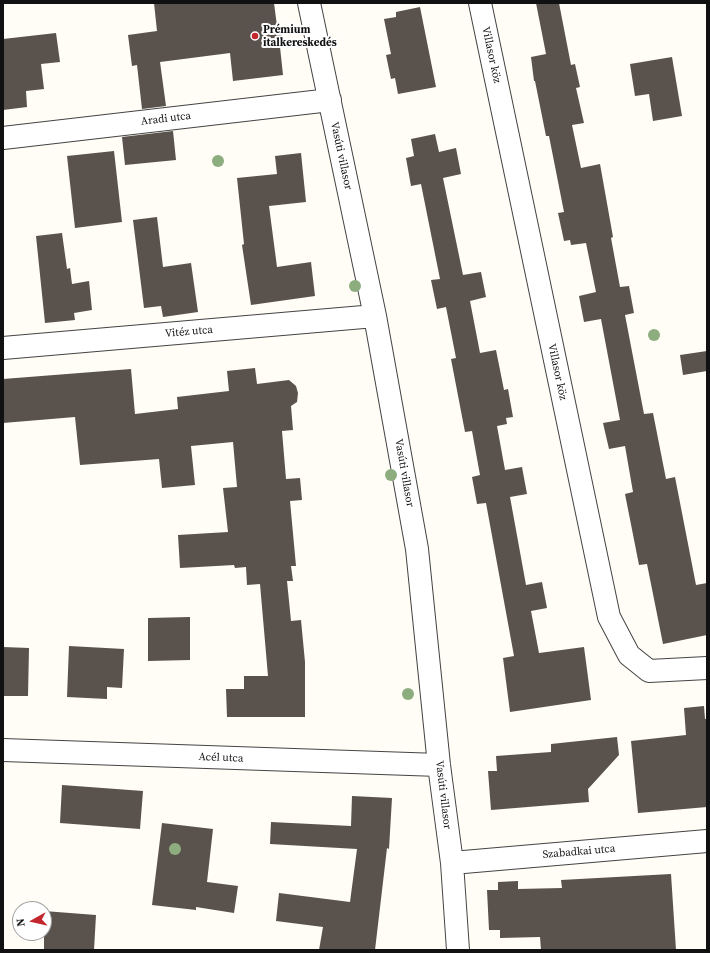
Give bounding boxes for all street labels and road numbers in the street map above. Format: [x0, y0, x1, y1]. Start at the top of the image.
street label: Villasor köz [479, 26, 503, 84]
street label: Aradi utca [140, 109, 192, 129]
street label: Vasúti villasor [327, 121, 355, 191]
street label: Vitéz utca [164, 323, 214, 341]
street label: Villasor köz [545, 343, 569, 401]
street label: Vasúti villasor [392, 438, 416, 508]
street label: Acél utca [198, 751, 244, 765]
street label: Vasúti villasor [432, 760, 454, 830]
street label: Szabadkai utca [542, 842, 616, 862]

